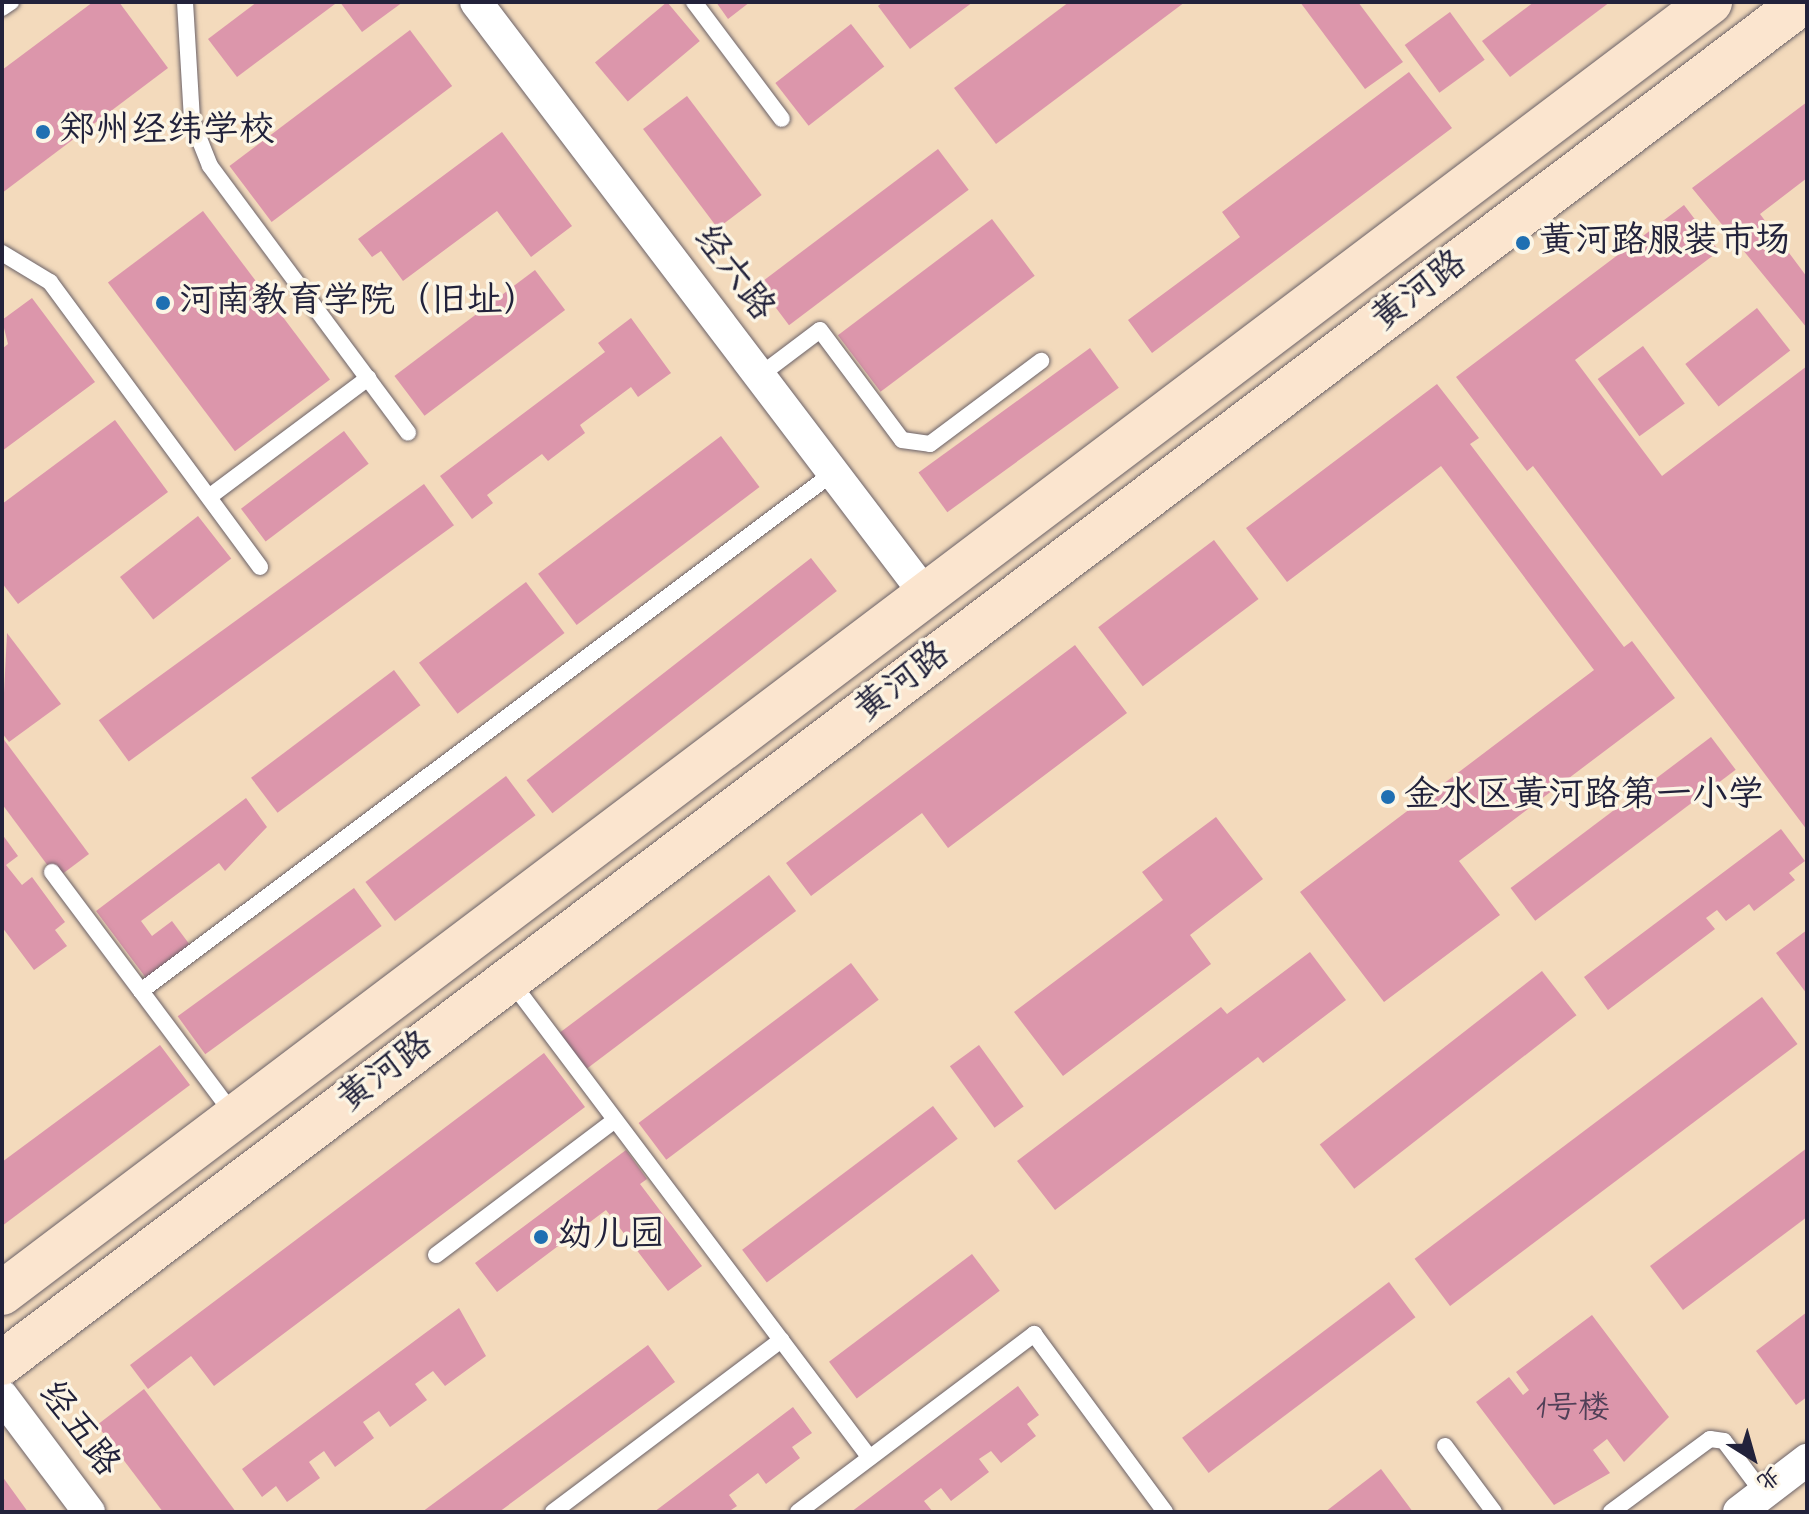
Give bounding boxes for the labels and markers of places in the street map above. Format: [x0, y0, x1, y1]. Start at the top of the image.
place label: 郑州经纬学校 [59, 110, 275, 154]
marker: 郑州经纬学校 [34, 123, 52, 141]
place label: 黄河路服装市场 [1539, 221, 1791, 265]
marker: 黄河路服装市场 [1514, 234, 1532, 252]
place label: 河南教育学院（旧址） [179, 281, 539, 325]
marker: 河南教育学院（旧址） [154, 294, 172, 312]
place label: 金水区黄河路第一小学 [1404, 775, 1764, 819]
marker: 金水区黄河路第一小学 [1379, 788, 1397, 806]
place label: 幼儿园 [557, 1215, 665, 1259]
marker: 幼儿园 [532, 1228, 550, 1246]

